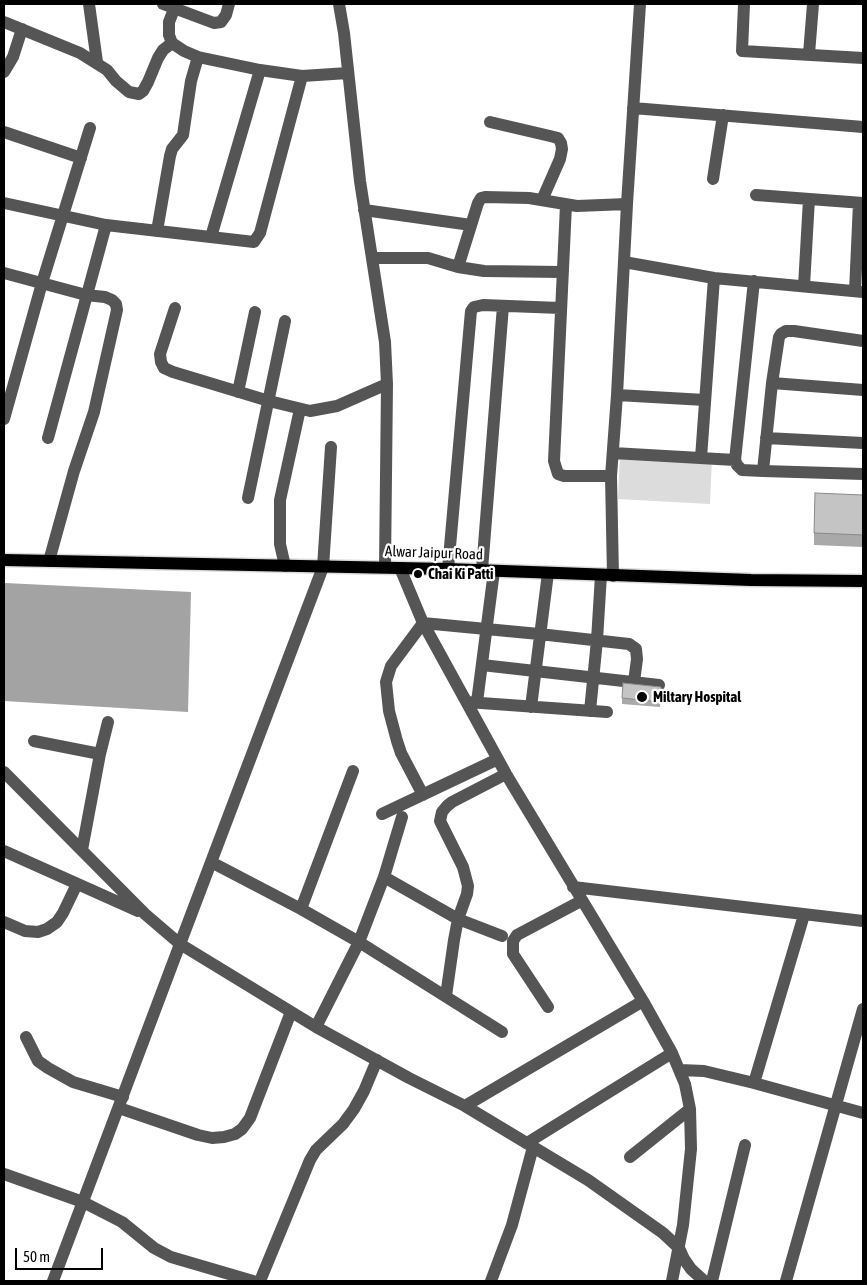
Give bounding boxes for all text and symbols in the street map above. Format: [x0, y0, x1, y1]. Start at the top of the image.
street label: Alwar Jaipur Road [385, 542, 483, 564]
place label: Chai Ki Patti [428, 565, 493, 583]
marker: Chai Ki Patti [412, 568, 424, 580]
place label: Miltary Hospital [653, 688, 741, 706]
marker: Miltary Hospital [635, 690, 649, 704]
scale bar [18, 1238, 105, 1270]
text: 50 m [23, 1248, 50, 1265]

